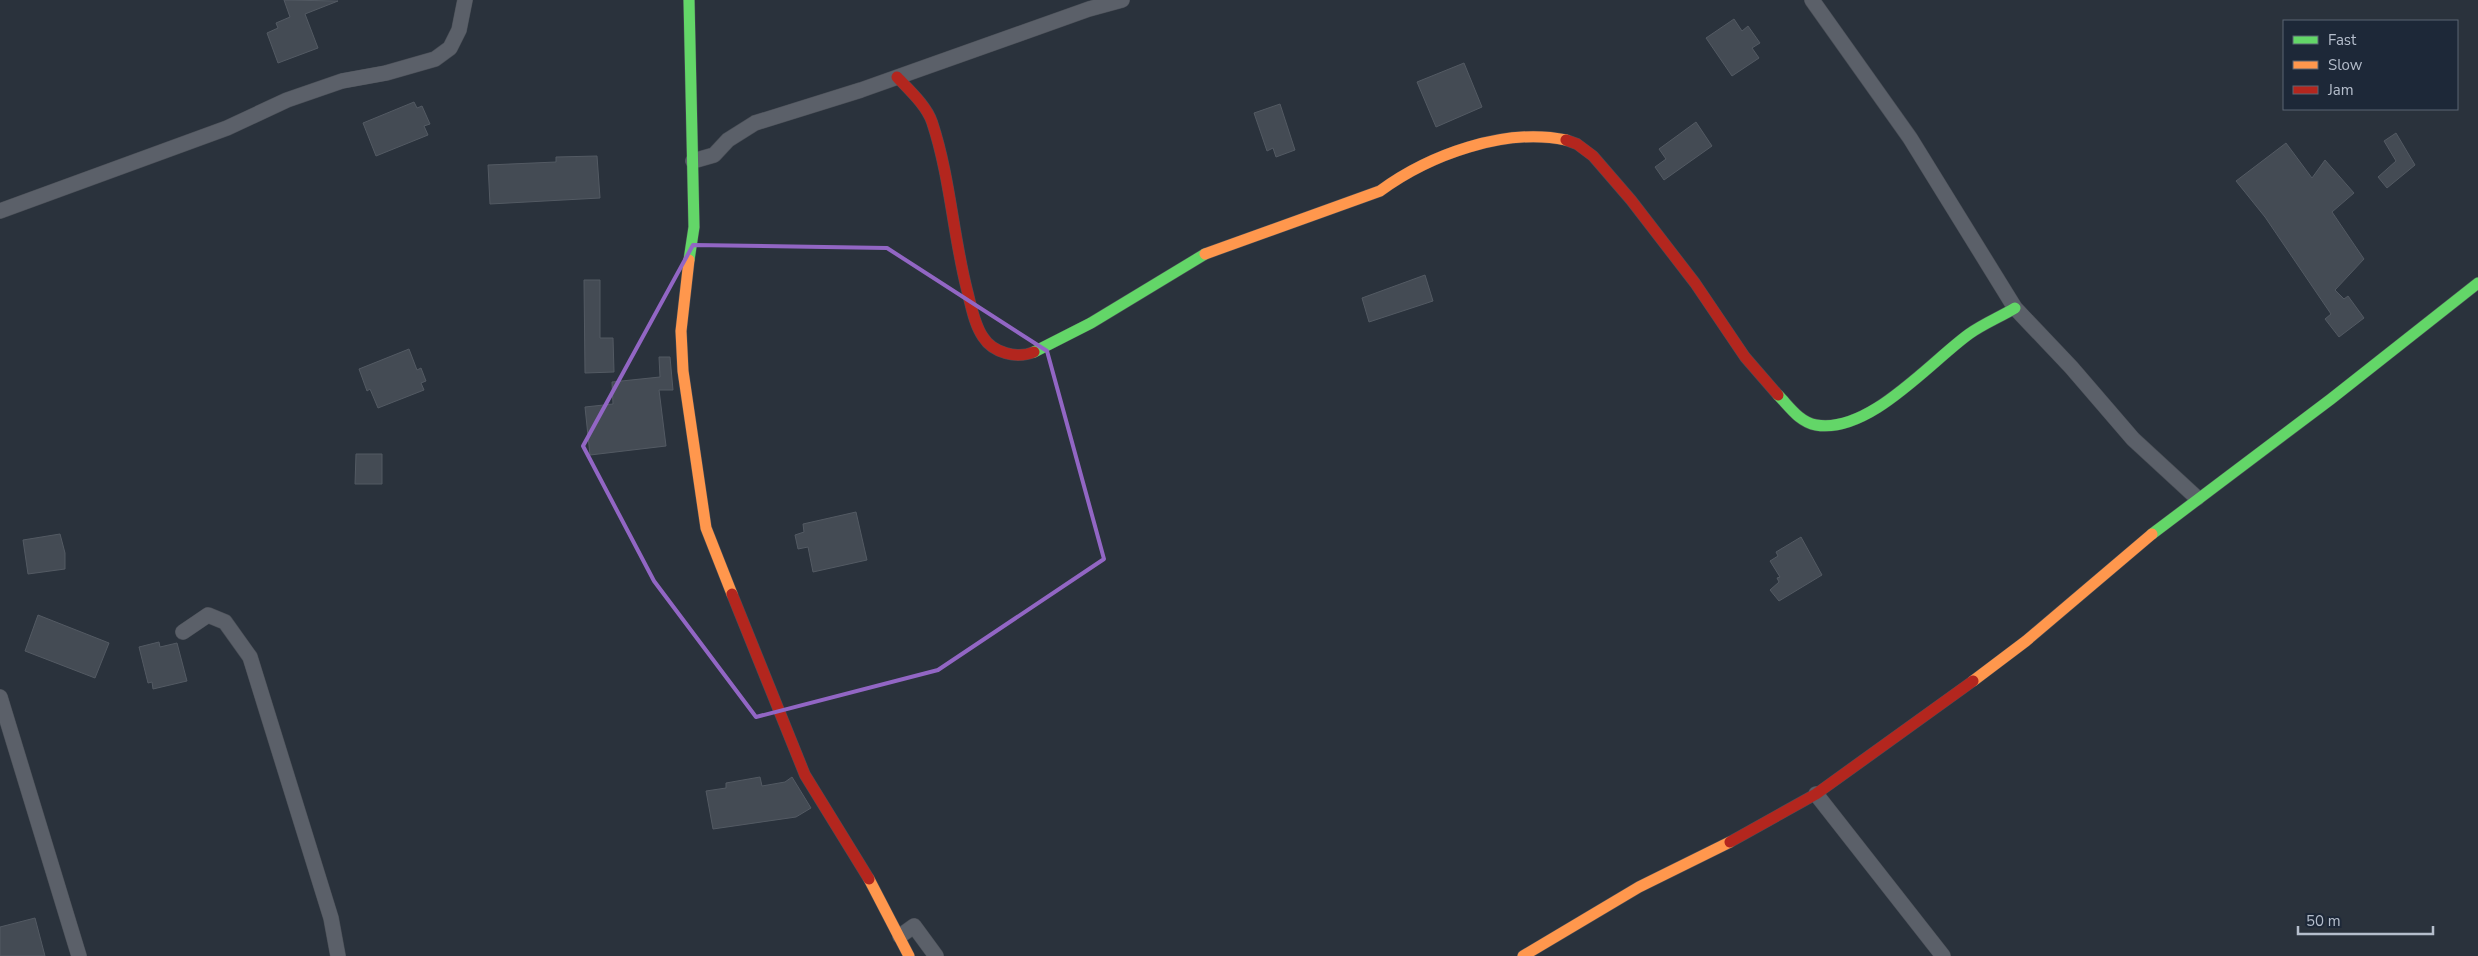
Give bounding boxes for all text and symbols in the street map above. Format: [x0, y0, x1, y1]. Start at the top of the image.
legend [2283, 20, 2458, 110]
text: Fast [2328, 30, 2357, 50]
text: Slow [2328, 55, 2363, 75]
text: Jam [2327, 80, 2354, 100]
scale bar [2298, 904, 2433, 936]
text: 50 m [2306, 911, 2341, 931]

